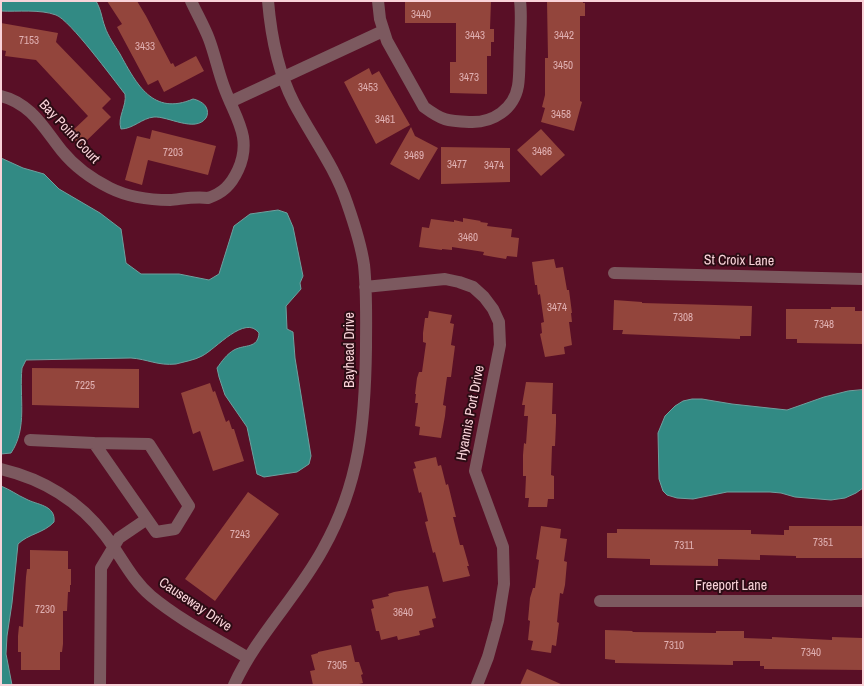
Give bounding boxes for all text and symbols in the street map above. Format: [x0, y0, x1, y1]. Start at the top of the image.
house number: 3440 [411, 8, 431, 22]
house number: 3443 [465, 29, 485, 43]
house number: 3442 [554, 29, 574, 43]
house number: 7153 [19, 34, 39, 48]
house number: 3433 [135, 40, 155, 54]
house number: 3450 [553, 59, 573, 73]
house number: 3473 [459, 71, 479, 85]
house number: 3453 [358, 81, 378, 95]
street label: Bay Point Court [35, 97, 103, 167]
house number: 3458 [551, 108, 571, 122]
house number: 3461 [375, 113, 395, 127]
house number: 3466 [532, 145, 552, 159]
house number: 7203 [163, 146, 183, 160]
house number: 3469 [404, 149, 424, 163]
house number: 3477 [447, 158, 467, 172]
house number: 3474 [484, 159, 504, 173]
house number: 3460 [458, 231, 478, 245]
street label: St Croix Lane [704, 252, 774, 270]
house number: 3474 [547, 301, 567, 315]
house number: 7308 [673, 311, 693, 325]
street label: Bayhead Drive [342, 312, 358, 388]
house number: 7348 [814, 318, 834, 332]
street label: Hyannis Port Drive [454, 364, 488, 462]
house number: 7225 [75, 379, 95, 393]
house number: 7243 [230, 528, 250, 542]
house number: 7351 [813, 536, 833, 550]
house number: 7311 [674, 539, 694, 553]
street label: Causeway Drive [155, 574, 235, 636]
street label: Freeport Lane [695, 578, 767, 594]
house number: 7230 [35, 603, 55, 617]
house number: 3640 [393, 606, 413, 620]
house number: 7310 [664, 639, 684, 653]
house number: 7340 [801, 646, 821, 660]
house number: 7305 [327, 659, 347, 673]

